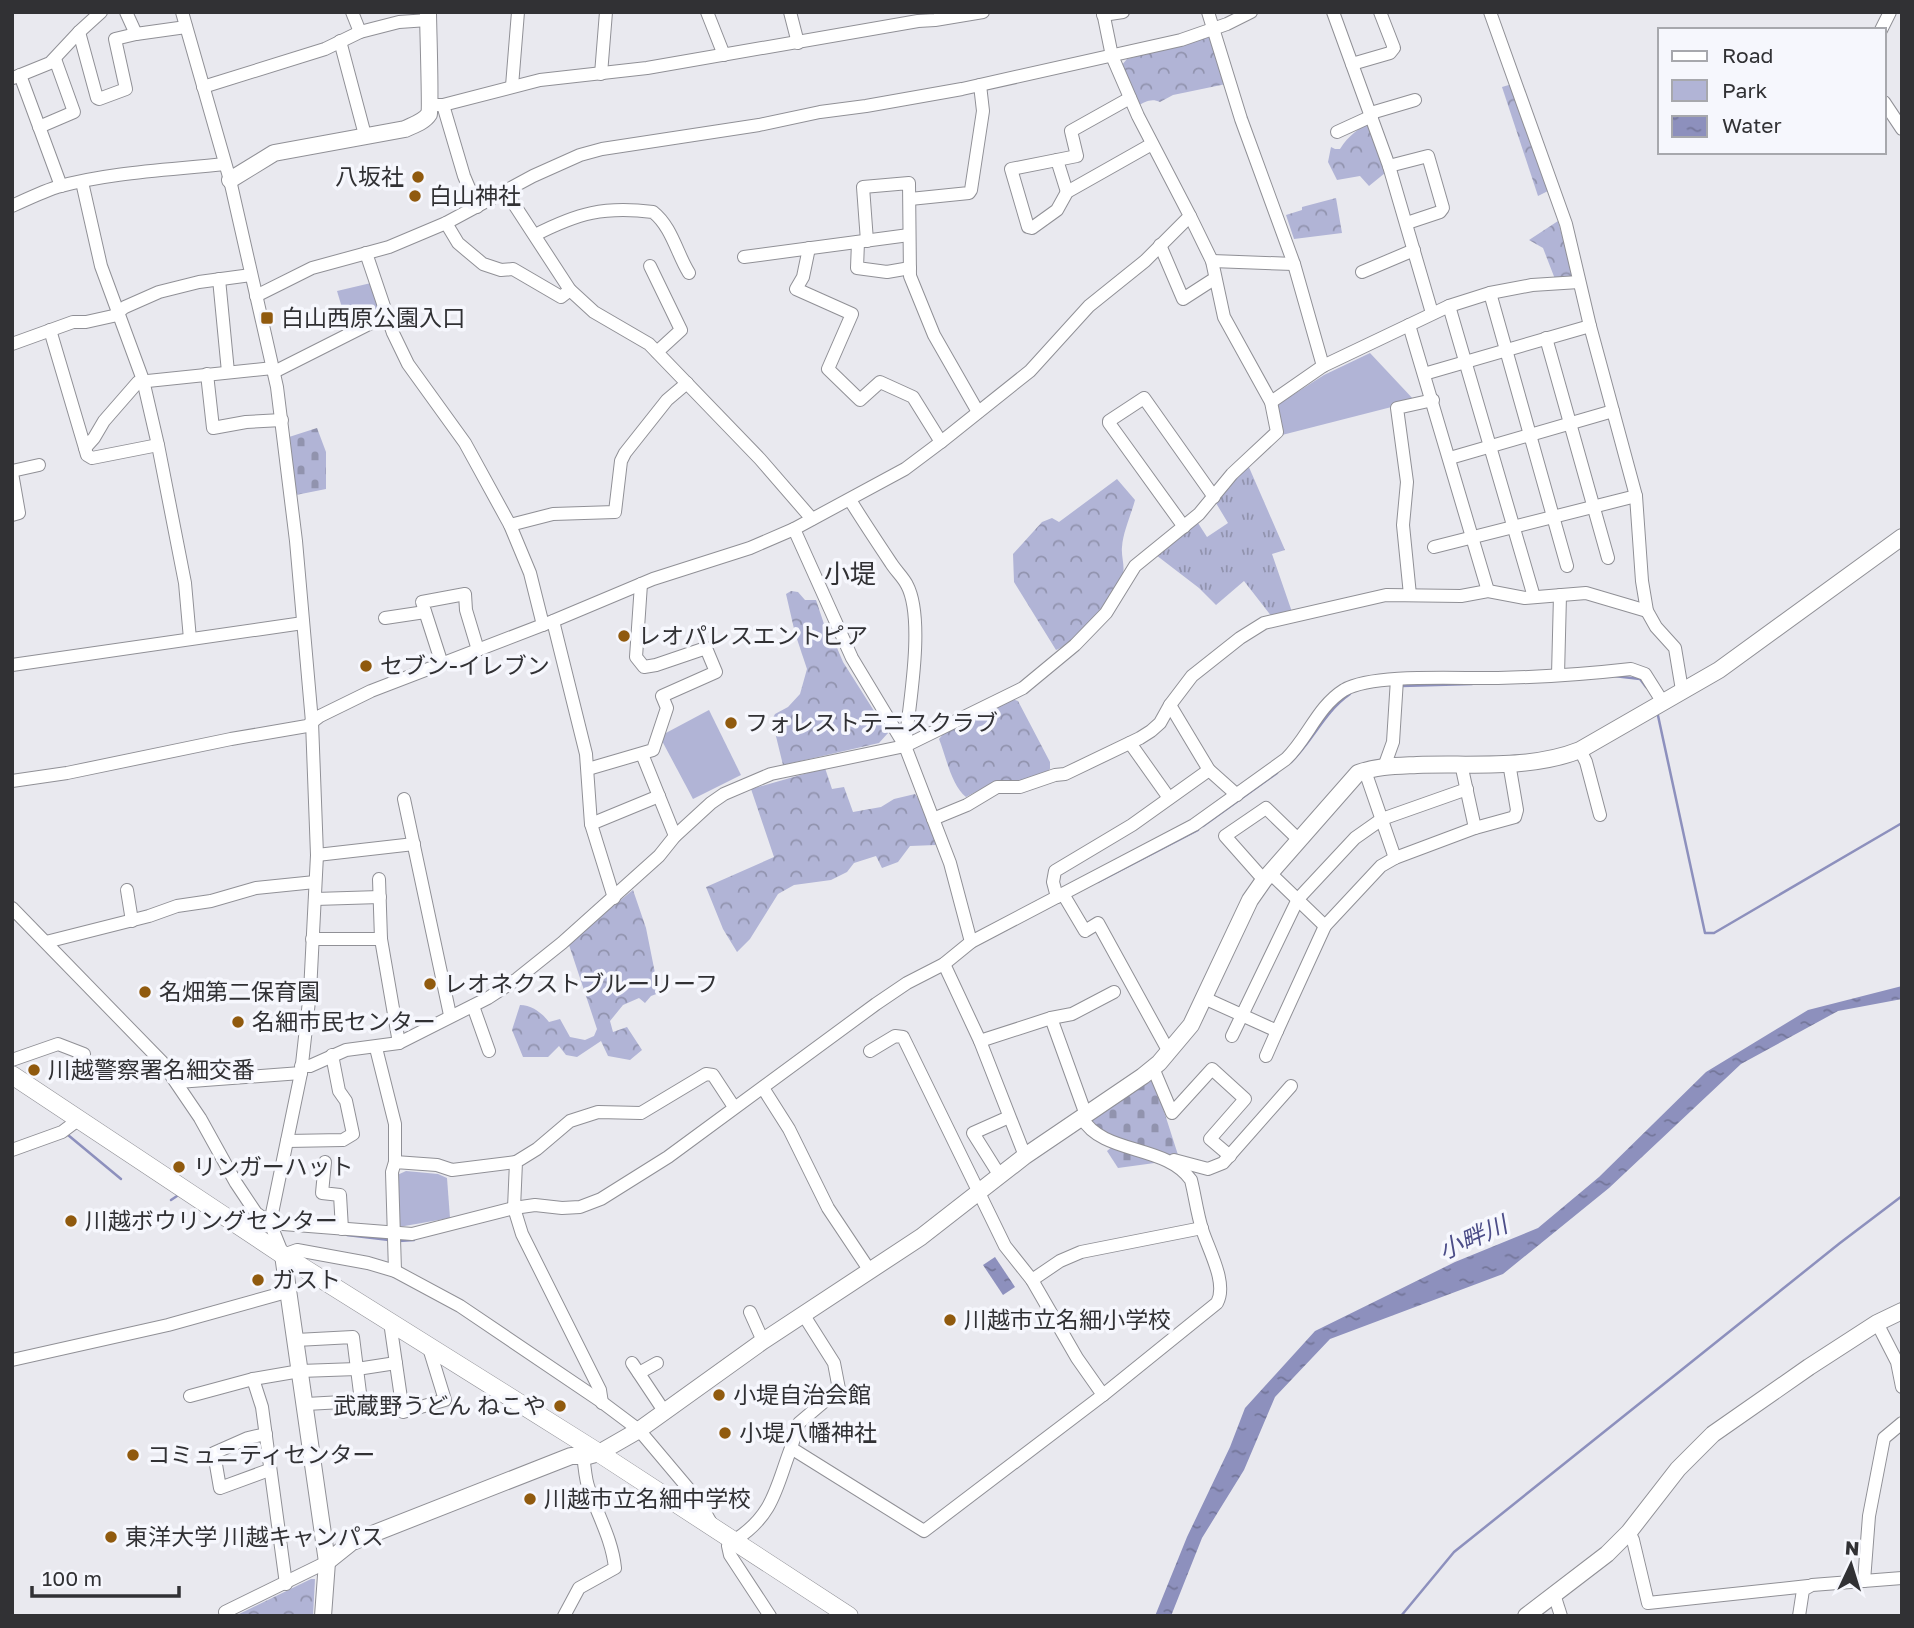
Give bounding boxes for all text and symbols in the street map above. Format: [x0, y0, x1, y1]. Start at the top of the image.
legend [1658, 28, 1886, 154]
text: Road [1722, 42, 1773, 68]
text: Park [1722, 77, 1768, 103]
text: Water [1722, 112, 1782, 138]
place label: 八坂社 [335, 162, 404, 190]
marker: 八坂社 [410, 169, 426, 185]
place label: 白山神社 [429, 181, 521, 209]
marker: 白山神社 [407, 188, 423, 204]
place label: 白山西原公園入口 [281, 303, 465, 331]
marker: 白山西原公園入口 [259, 310, 275, 326]
district label: 小堤 [824, 558, 876, 589]
place label: レオパレスエントピア [638, 621, 868, 649]
marker: レオパレスエントピア [616, 628, 632, 644]
place label: セブン-イレブン [380, 651, 550, 679]
marker: セブン-イレブン [358, 658, 374, 674]
place label: フォレストテニスクラブ [745, 708, 998, 736]
marker: フォレストテニスクラブ [723, 715, 739, 731]
place label: レオネクストブルーリーフ [444, 969, 718, 997]
marker: レオネクストブルーリーフ [422, 976, 438, 992]
place label: 名畑第二保育園 [159, 977, 320, 1005]
marker: 名畑第二保育園 [137, 984, 153, 1000]
place label: 名細市民センター [252, 1007, 436, 1035]
marker: 名細市民センター [230, 1014, 246, 1030]
place label: 川越警察署名細交番 [48, 1055, 255, 1083]
marker: 川越警察署名細交番 [26, 1062, 42, 1078]
place label: リンガーハット [193, 1152, 354, 1180]
marker: リンガーハット [171, 1159, 187, 1175]
place label: 川越ボウリングセンター [85, 1206, 338, 1234]
water label: 小畔川 [1434, 1208, 1514, 1265]
marker: 川越ボウリングセンター [63, 1213, 79, 1229]
place label: ガスト [272, 1265, 341, 1293]
marker: ガスト [250, 1272, 266, 1288]
place label: 川越市立名細小学校 [964, 1305, 1171, 1333]
marker: 川越市立名細小学校 [942, 1312, 958, 1328]
place label: 小堤自治会館 [733, 1380, 871, 1408]
marker: 小堤自治会館 [711, 1387, 727, 1403]
place label: 武蔵野うどん ねこや [333, 1391, 546, 1419]
marker: 武蔵野うどん ねこや [552, 1398, 568, 1414]
place label: 小堤八幡神社 [739, 1418, 877, 1446]
marker: 小堤八幡神社 [717, 1425, 733, 1441]
place label: コミュニティセンター [147, 1440, 376, 1468]
marker: コミュニティセンター [125, 1447, 141, 1463]
place label: 川越市立名細中学校 [544, 1484, 751, 1512]
marker: 川越市立名細中学校 [522, 1491, 538, 1507]
place label: 東洋大学 川越キャンパス [125, 1522, 384, 1550]
marker: 東洋大学 川越キャンパス [103, 1529, 119, 1545]
north arrow [1816, 1530, 1886, 1600]
text: N [1844, 1536, 1860, 1560]
scale bar [32, 1554, 178, 1598]
text: 100 m [42, 1565, 102, 1591]

